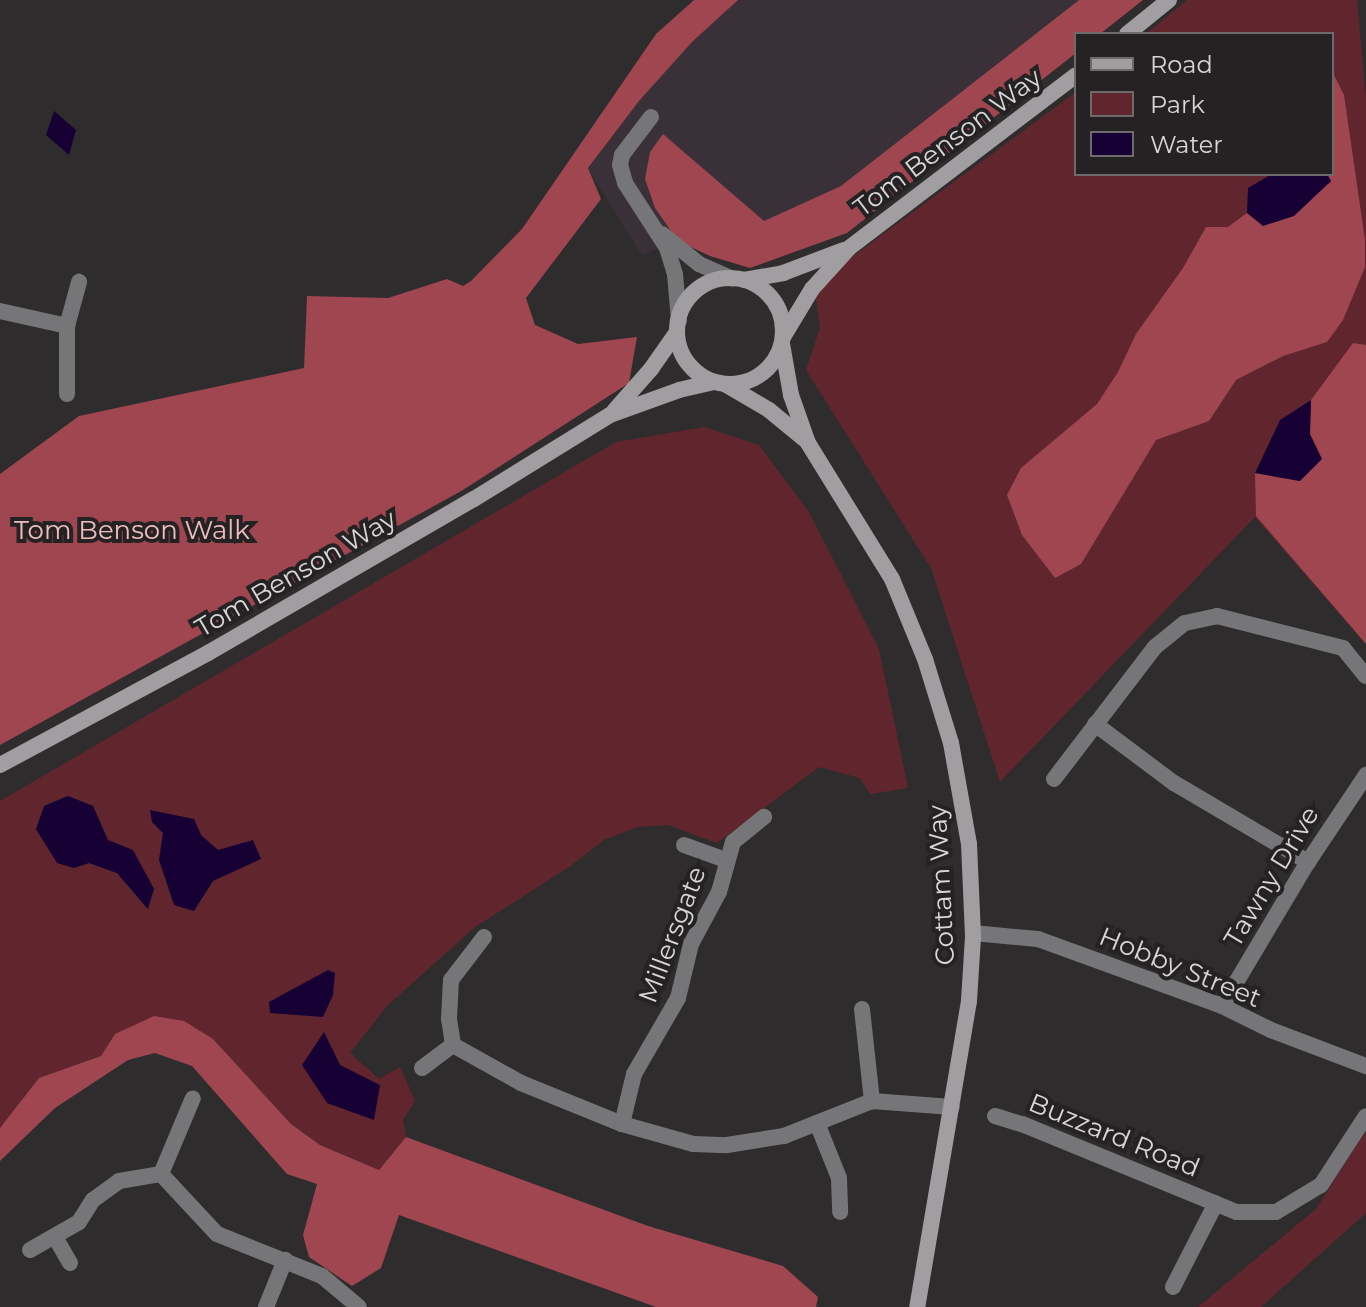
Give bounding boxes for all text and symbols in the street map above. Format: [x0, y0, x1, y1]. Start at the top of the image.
legend [1074, 32, 1334, 176]
text: Road [1150, 50, 1213, 79]
street label: Tom Benson Way [848, 62, 1048, 224]
text: Park [1150, 90, 1205, 119]
text: Water [1150, 130, 1223, 159]
street label: Tom Benson Way [190, 504, 402, 644]
park label: Tom Benson Walk [14, 515, 250, 547]
street label: Tawny Drive [1218, 801, 1326, 953]
street label: Cottam Way [922, 804, 962, 966]
street label: Millersgate [633, 862, 713, 1008]
street label: Hobby Street [1094, 921, 1266, 1015]
street label: Buzzard Road [1024, 1088, 1204, 1184]

